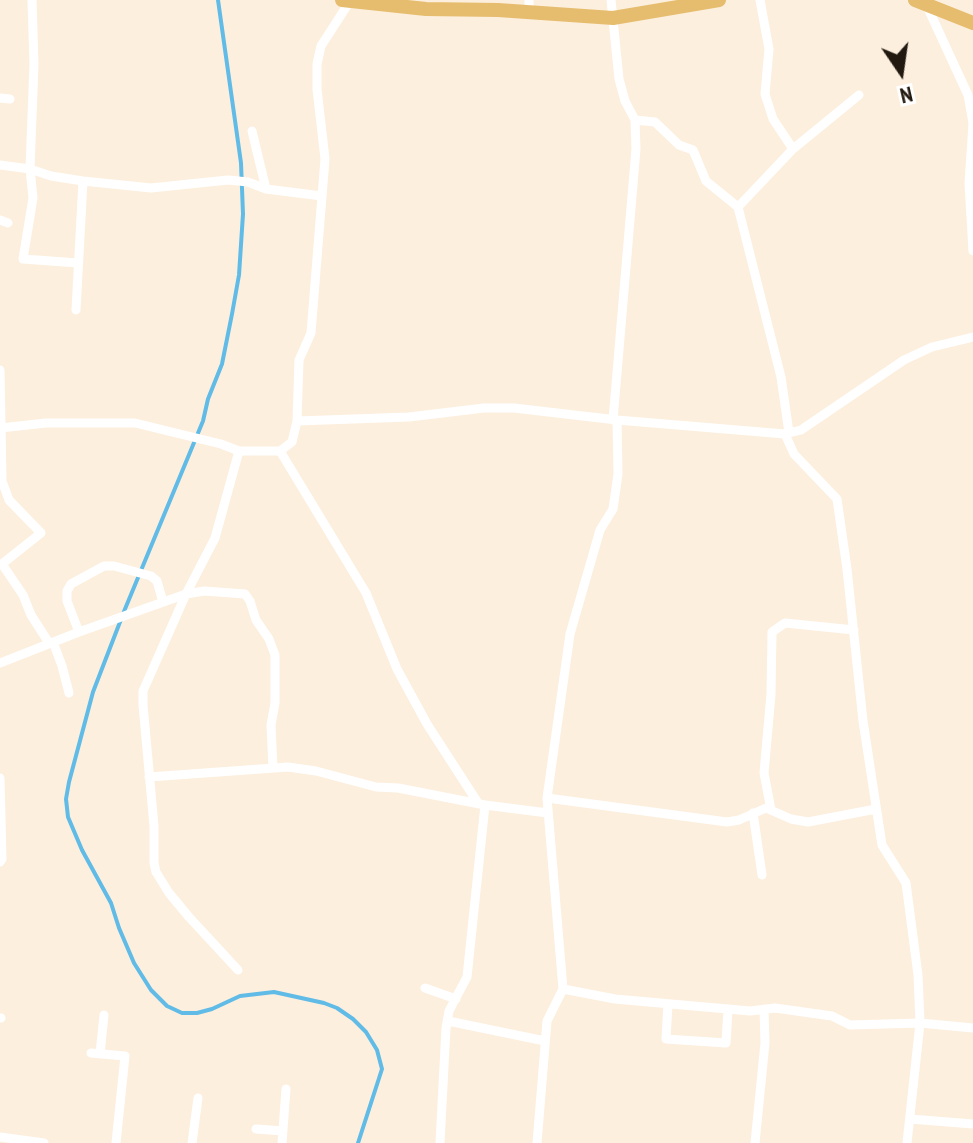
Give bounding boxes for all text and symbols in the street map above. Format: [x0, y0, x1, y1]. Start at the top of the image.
north arrow [861, 32, 941, 112]
text: N [897, 80, 915, 110]

